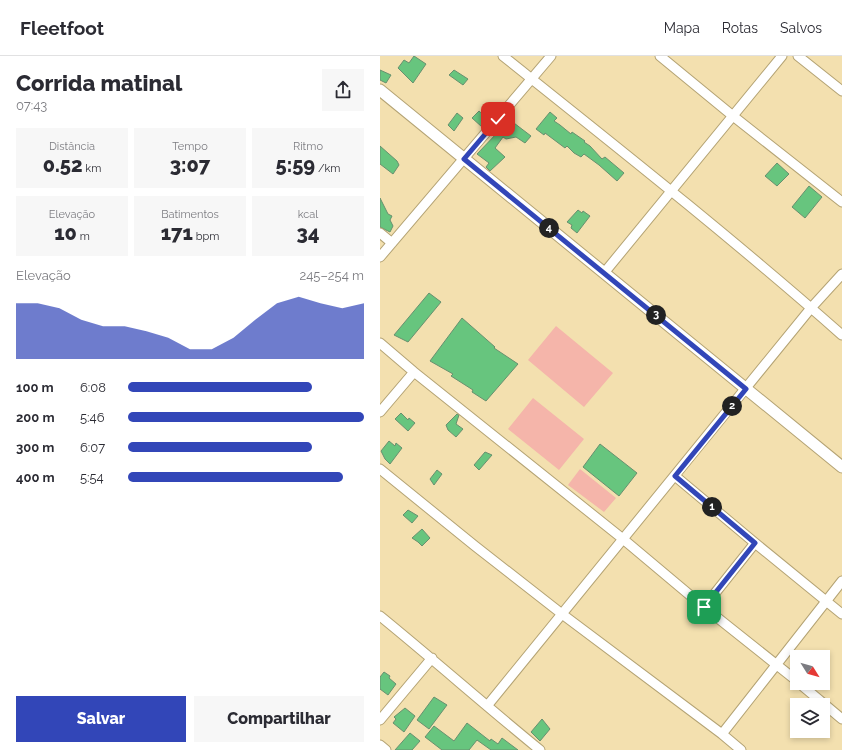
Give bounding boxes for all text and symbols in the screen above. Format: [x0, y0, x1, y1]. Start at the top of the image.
text: Fleetfoot [20, 17, 104, 39]
text: Mapa [664, 20, 700, 36]
text: Rotas [722, 20, 758, 36]
text: Salvos [780, 20, 822, 36]
button: share [322, 69, 364, 111]
text: Corrida matinal [16, 70, 182, 96]
text: 07:43 [16, 98, 47, 113]
pin [481, 102, 515, 136]
icon: check [487, 108, 509, 130]
text: Distância [49, 140, 95, 153]
text: Tempo [172, 140, 208, 153]
text: Ritmo [293, 140, 323, 153]
text: 0.52 [43, 153, 83, 177]
text: 3:07 [170, 153, 210, 177]
text: 5:59 [276, 153, 315, 177]
text: km [83, 162, 101, 175]
text: /km [315, 162, 340, 175]
text: Elevação [49, 208, 95, 221]
text: Batimentos [161, 208, 219, 221]
text: kcal [298, 208, 318, 221]
pin: 4 [539, 218, 559, 238]
text: 10 [54, 221, 77, 245]
text: 171 [161, 221, 193, 245]
text: 34 [297, 221, 319, 245]
text: 4 [546, 221, 552, 234]
text: m [77, 230, 90, 243]
text: bpm [193, 230, 219, 243]
text: Elevação [16, 268, 71, 283]
text: 245–254 m [300, 268, 364, 283]
pin: 3 [646, 305, 666, 325]
text: 3 [653, 308, 659, 321]
text: 100 m [16, 380, 54, 395]
text: 6:08 [80, 380, 106, 395]
pin: 2 [722, 396, 742, 416]
text: 2 [729, 399, 735, 412]
text: 200 m [16, 410, 55, 425]
text: 5:46 [80, 410, 104, 425]
text: 300 m [16, 440, 54, 455]
text: 6:07 [80, 440, 105, 455]
text: 400 m [16, 470, 55, 485]
text: 5:54 [80, 470, 104, 485]
pin: 1 [702, 497, 722, 517]
text: 1 [709, 500, 715, 513]
pin [687, 590, 721, 624]
icon: arrive [693, 596, 715, 618]
north arrow [790, 650, 830, 690]
map controls [790, 650, 830, 738]
button: Salvar [16, 696, 186, 742]
button: Compartilhar [194, 696, 364, 742]
button: layers [790, 698, 830, 738]

